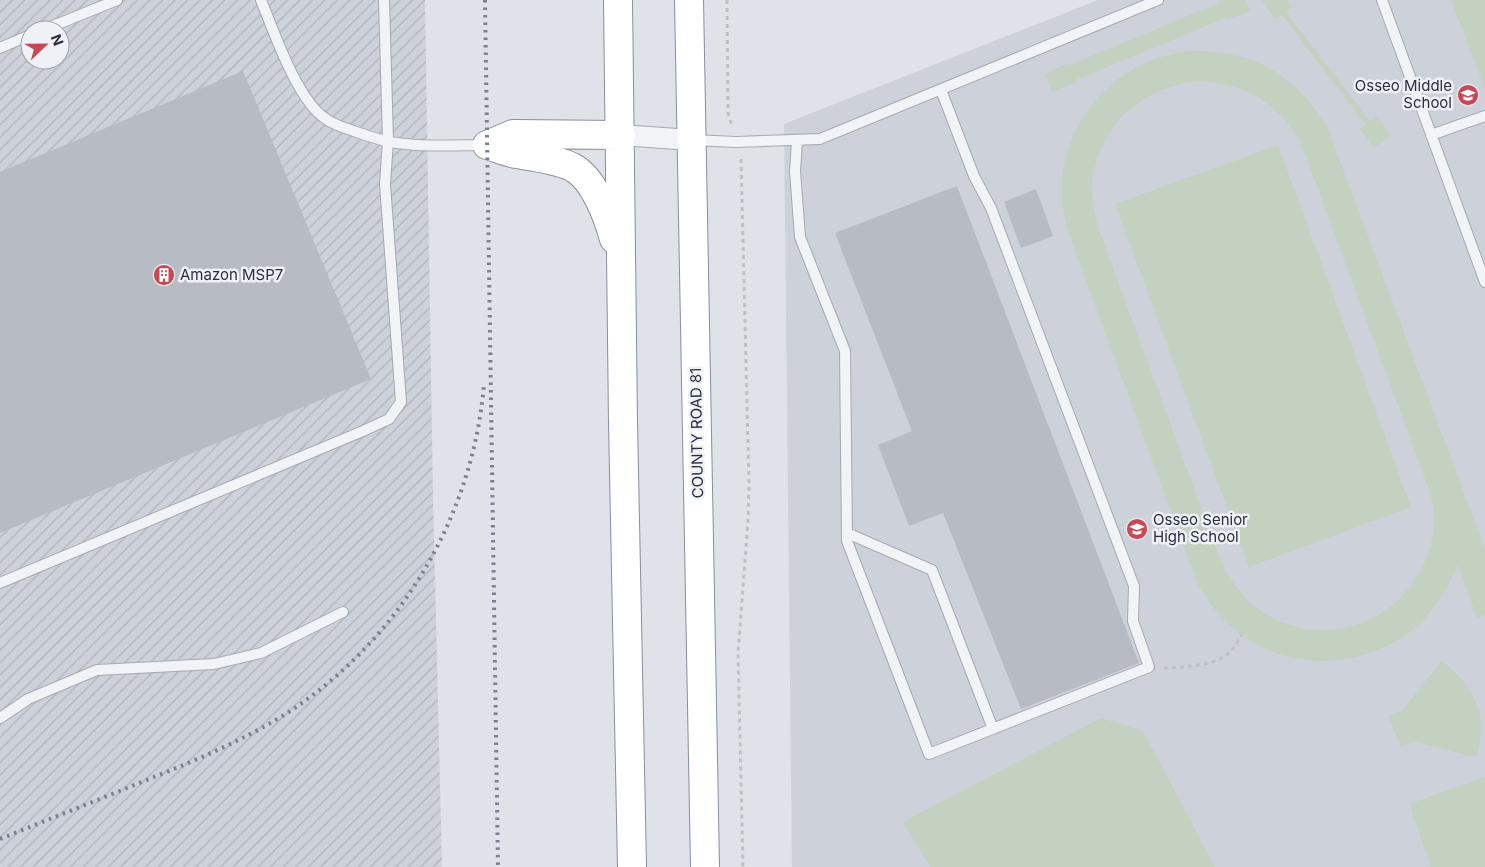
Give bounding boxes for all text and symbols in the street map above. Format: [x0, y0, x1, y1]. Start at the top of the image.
north arrow [20, 20, 70, 70]
text: N [48, 32, 67, 48]
place label: Osseo Middle School [1355, 76, 1452, 112]
school or university icon: Osseo Middle School [1456, 83, 1480, 107]
building icon: Amazon MSP7 [152, 263, 176, 287]
place label: Amazon MSP7 [180, 265, 283, 284]
street label: COUNTY ROAD 81 [686, 368, 707, 498]
place label: Osseo Senior High School [1153, 510, 1248, 546]
school or university icon: Osseo Senior High School [1125, 517, 1149, 541]

